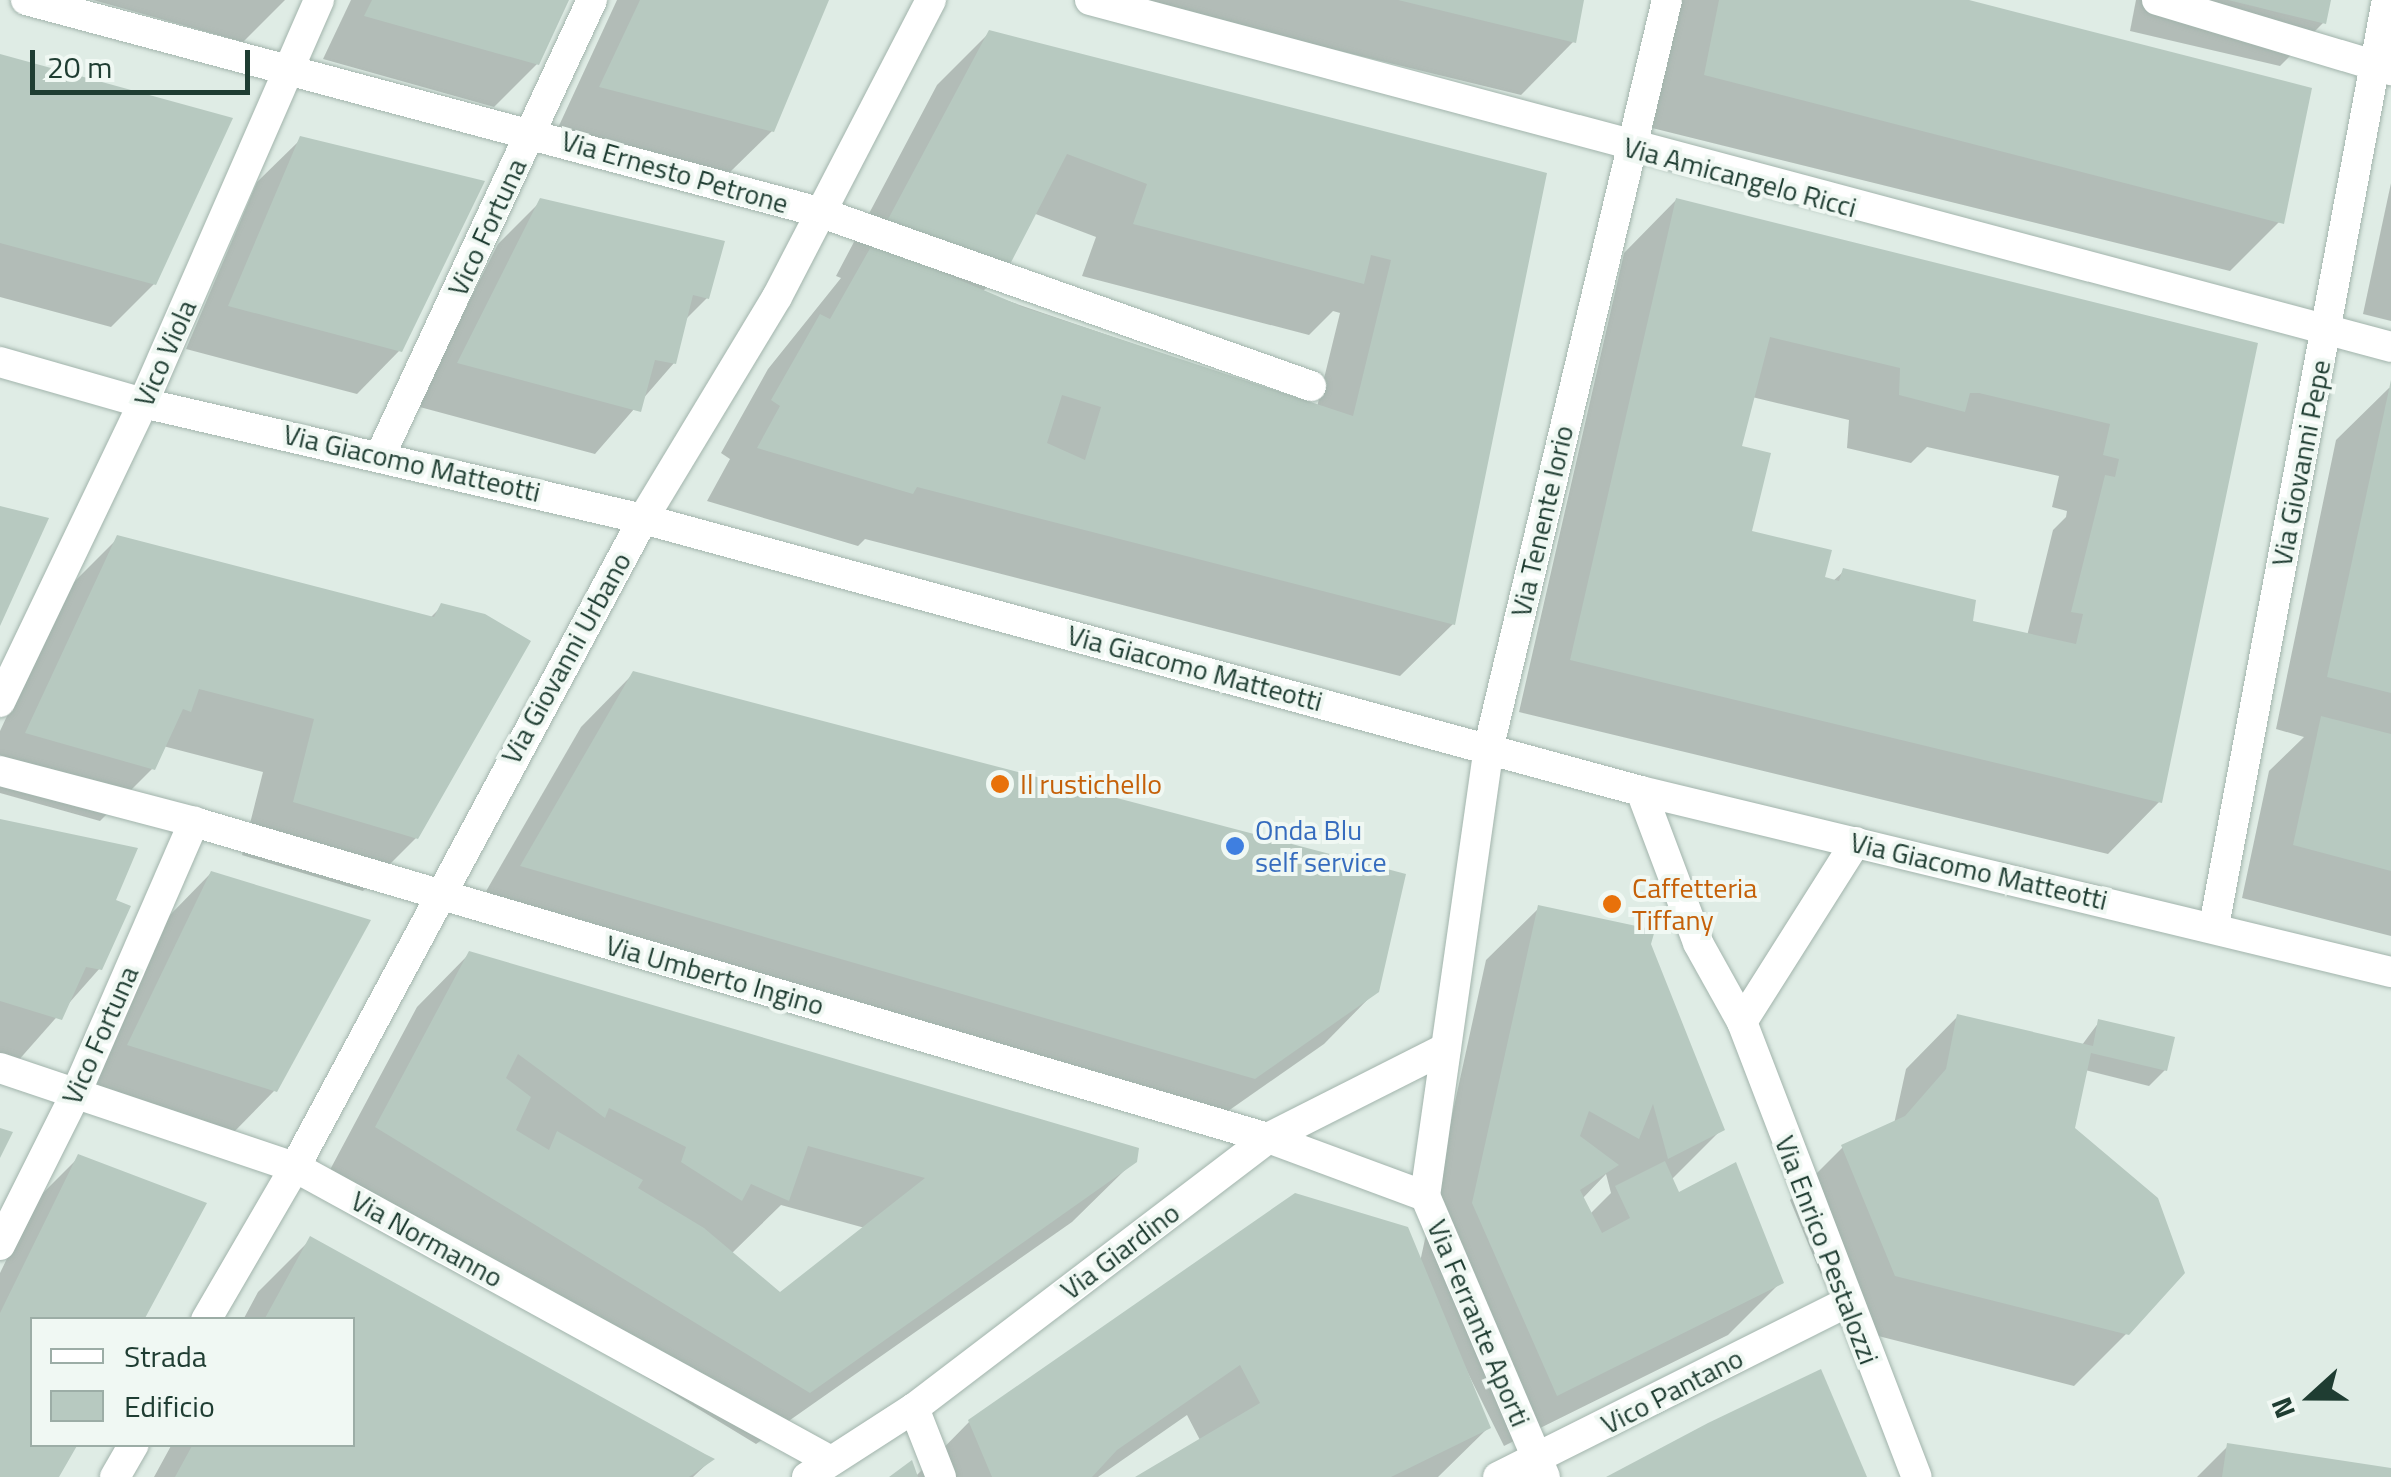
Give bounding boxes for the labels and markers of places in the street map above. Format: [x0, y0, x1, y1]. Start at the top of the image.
place label: Il rustichello [1020, 767, 1162, 801]
marker: Il rustichello [989, 773, 1011, 795]
place label: Onda Blu self service [1255, 813, 1387, 879]
marker: Onda Blu self service [1224, 835, 1246, 857]
place label: Caffetteria Tiffany [1632, 871, 1757, 937]
marker: Caffetteria Tiffany [1601, 893, 1623, 915]

